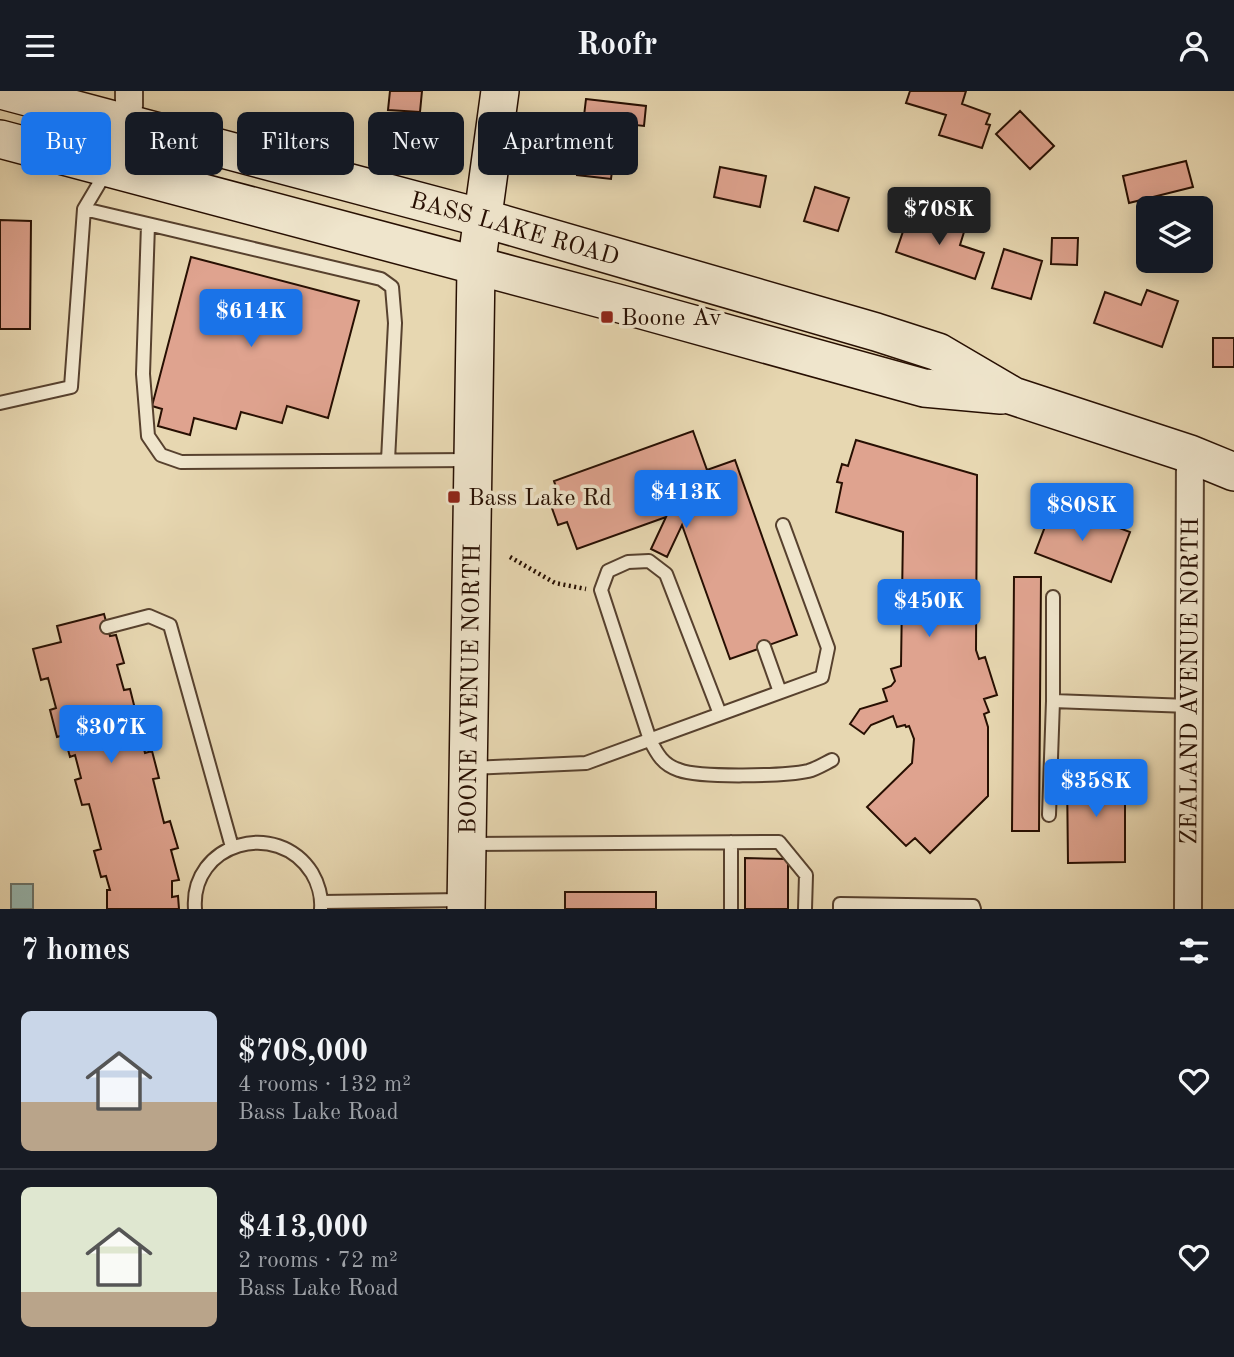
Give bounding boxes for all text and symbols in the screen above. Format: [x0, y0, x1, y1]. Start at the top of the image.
icon: menu [21, 27, 59, 65]
icon: person [1175, 27, 1213, 65]
text: Roofr [577, 30, 657, 62]
chip: Buy [21, 112, 111, 175]
chip: Rent [125, 112, 223, 175]
chip: Filters [237, 112, 354, 175]
chip: New [368, 112, 464, 175]
chip: Apartment [478, 112, 638, 175]
pin: $708K [890, 187, 988, 247]
street label: BASS LAKE ROAD [407, 189, 622, 271]
map controls [1136, 196, 1213, 273]
button: layers [1136, 196, 1213, 273]
text: $708K [903, 198, 975, 221]
pin: $614K [202, 289, 300, 349]
text: $614K [215, 300, 287, 323]
place label: Boone Av [621, 307, 722, 331]
marker: Boone Av [599, 309, 615, 325]
pin: $413K [637, 471, 735, 530]
text: $413K [650, 481, 722, 504]
pin: $808K [1033, 483, 1131, 543]
place label: Bass Lake Rd [468, 487, 612, 511]
marker: Bass Lake Rd [446, 489, 462, 505]
text: $808K [1046, 494, 1118, 517]
street label: ZEALAND AVENUE NORTH [1178, 517, 1204, 845]
street label: BOONE AVENUE NORTH [457, 544, 486, 834]
pin: $450K [880, 580, 978, 639]
text: $450K [893, 590, 965, 613]
pin: $307K [62, 705, 160, 765]
text: $307K [75, 716, 147, 739]
pin: $358K [1047, 759, 1145, 819]
text: $358K [1060, 770, 1132, 793]
icon: filters [1175, 932, 1213, 970]
text: 7 homes [21, 936, 130, 966]
text: $708,000 [238, 1037, 368, 1067]
icon: home [77, 1039, 161, 1123]
icon: heart [1175, 1062, 1213, 1100]
text: 4 rooms · 132 m² [238, 1073, 411, 1096]
text: Bass Lake Road [238, 1101, 399, 1124]
text: $413,000 [238, 1213, 368, 1243]
icon: home [77, 1215, 161, 1299]
icon: heart [1175, 1238, 1213, 1276]
text: 2 rooms · 72 m² [238, 1249, 398, 1272]
text: Bass Lake Road [238, 1277, 399, 1300]

